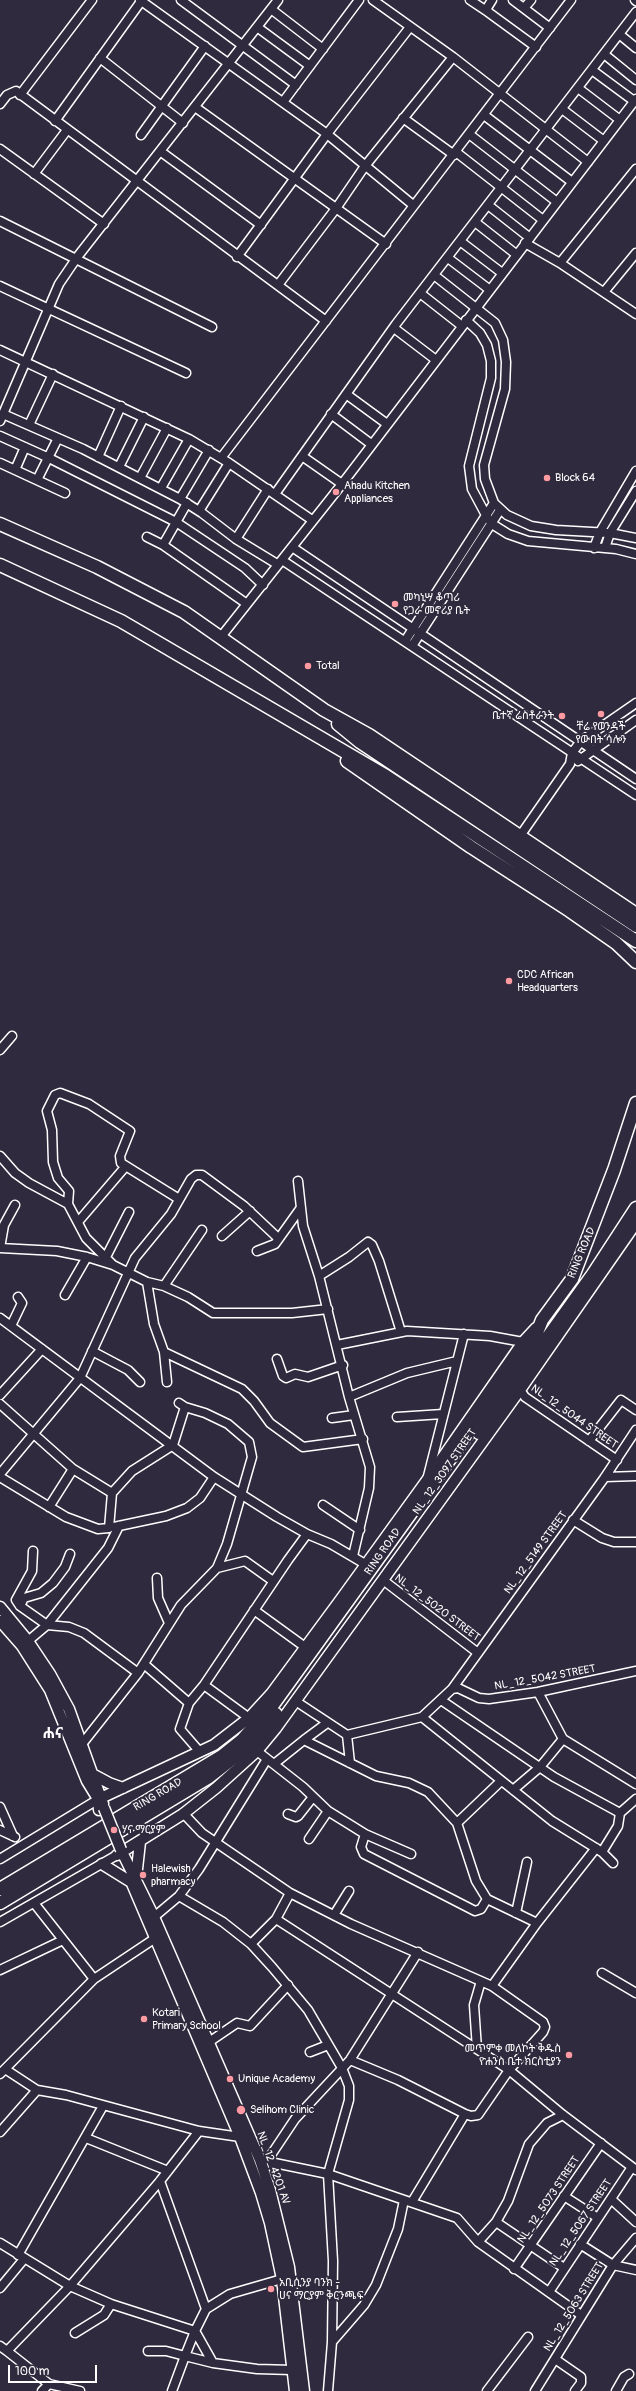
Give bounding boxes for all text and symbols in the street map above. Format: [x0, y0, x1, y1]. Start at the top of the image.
place label: Block 64 [555, 471, 595, 485]
marker: Block 64 [542, 473, 552, 483]
place label: Ahadu Kitchen Appliances [344, 479, 410, 505]
marker: Ahadu Kitchen Appliances [331, 487, 341, 497]
place label: መካኒሣ ቆጣሪ የጋራ መኖሪያ ቤት [403, 591, 470, 617]
marker: መካኒሣ ቆጣሪ የጋራ መኖሪያ ቤት [390, 599, 400, 609]
place label: Total [316, 659, 340, 673]
marker: Total [303, 661, 313, 671]
place label: ቤተኛ ሬስቶራንት [492, 709, 554, 723]
marker: ቸሬ የወንዳች የውበት ሳሎን [596, 709, 606, 719]
marker: ቤተኛ ሬስቶራንት [557, 711, 567, 721]
place label: ቸሬ የወንዳች የውበት ሳሎን [576, 720, 626, 746]
place label: CDC African Headquarters [517, 968, 578, 994]
marker: CDC African Headquarters [504, 976, 514, 986]
street label: RING ROAD [565, 1226, 599, 1280]
street label: NL_12_5044 STREET [528, 1382, 620, 1452]
street label: NL_12_3097 STREET [410, 1427, 480, 1517]
street label: NL_12_5149 STREET [502, 1509, 570, 1597]
street label: RING ROAD [362, 1526, 404, 1578]
street label: NL_12_5020 STREET [392, 1572, 482, 1644]
street label: NL_12_5042 STREET [493, 1663, 597, 1693]
district label: ሐና [43, 1725, 63, 1743]
street label: RING ROAD [131, 1776, 185, 1814]
place label: ሃና ማርያም [122, 1823, 165, 1837]
marker: ሃና ማርያም [109, 1825, 119, 1835]
place label: Halewish pharmacy [151, 1862, 196, 1888]
marker: Halewish pharmacy [138, 1870, 148, 1880]
place label: Kotari Primary School [152, 2006, 221, 2032]
marker: Kotari Primary School [139, 2014, 149, 2024]
place label: መጥምቀ መለኮት ቅዱስ ዮሐንስ ቤተ ክርስቲያን [464, 2042, 561, 2068]
marker: መጥምቀ መለኮት ቅዱስ ዮሐንስ ቤተ ክርስቲያን [564, 2050, 574, 2060]
place label: Unique Academy [238, 2072, 315, 2086]
marker: Unique Academy [225, 2074, 235, 2084]
place label: Selihom Clinic [250, 2103, 314, 2117]
marker: Selihom Clinic [235, 2104, 247, 2116]
street label: NL_12_4201 AV [254, 2130, 292, 2206]
street label: NL_12_5073 STREET [515, 2154, 583, 2246]
street label: NL_12_5067 STREET [547, 2177, 615, 2269]
street label: NL_12_5063 STREET [541, 2260, 607, 2354]
place label: አቢሲንያ ባንክ - ሀና ማርያም ቅርንጫፍ [279, 2276, 363, 2302]
marker: አቢሲንያ ባንክ - ሀና ማርያም ቅርንጫፍ [266, 2284, 276, 2294]
scale bar [10, 2357, 99, 2383]
text: 100 m [15, 2364, 49, 2379]

